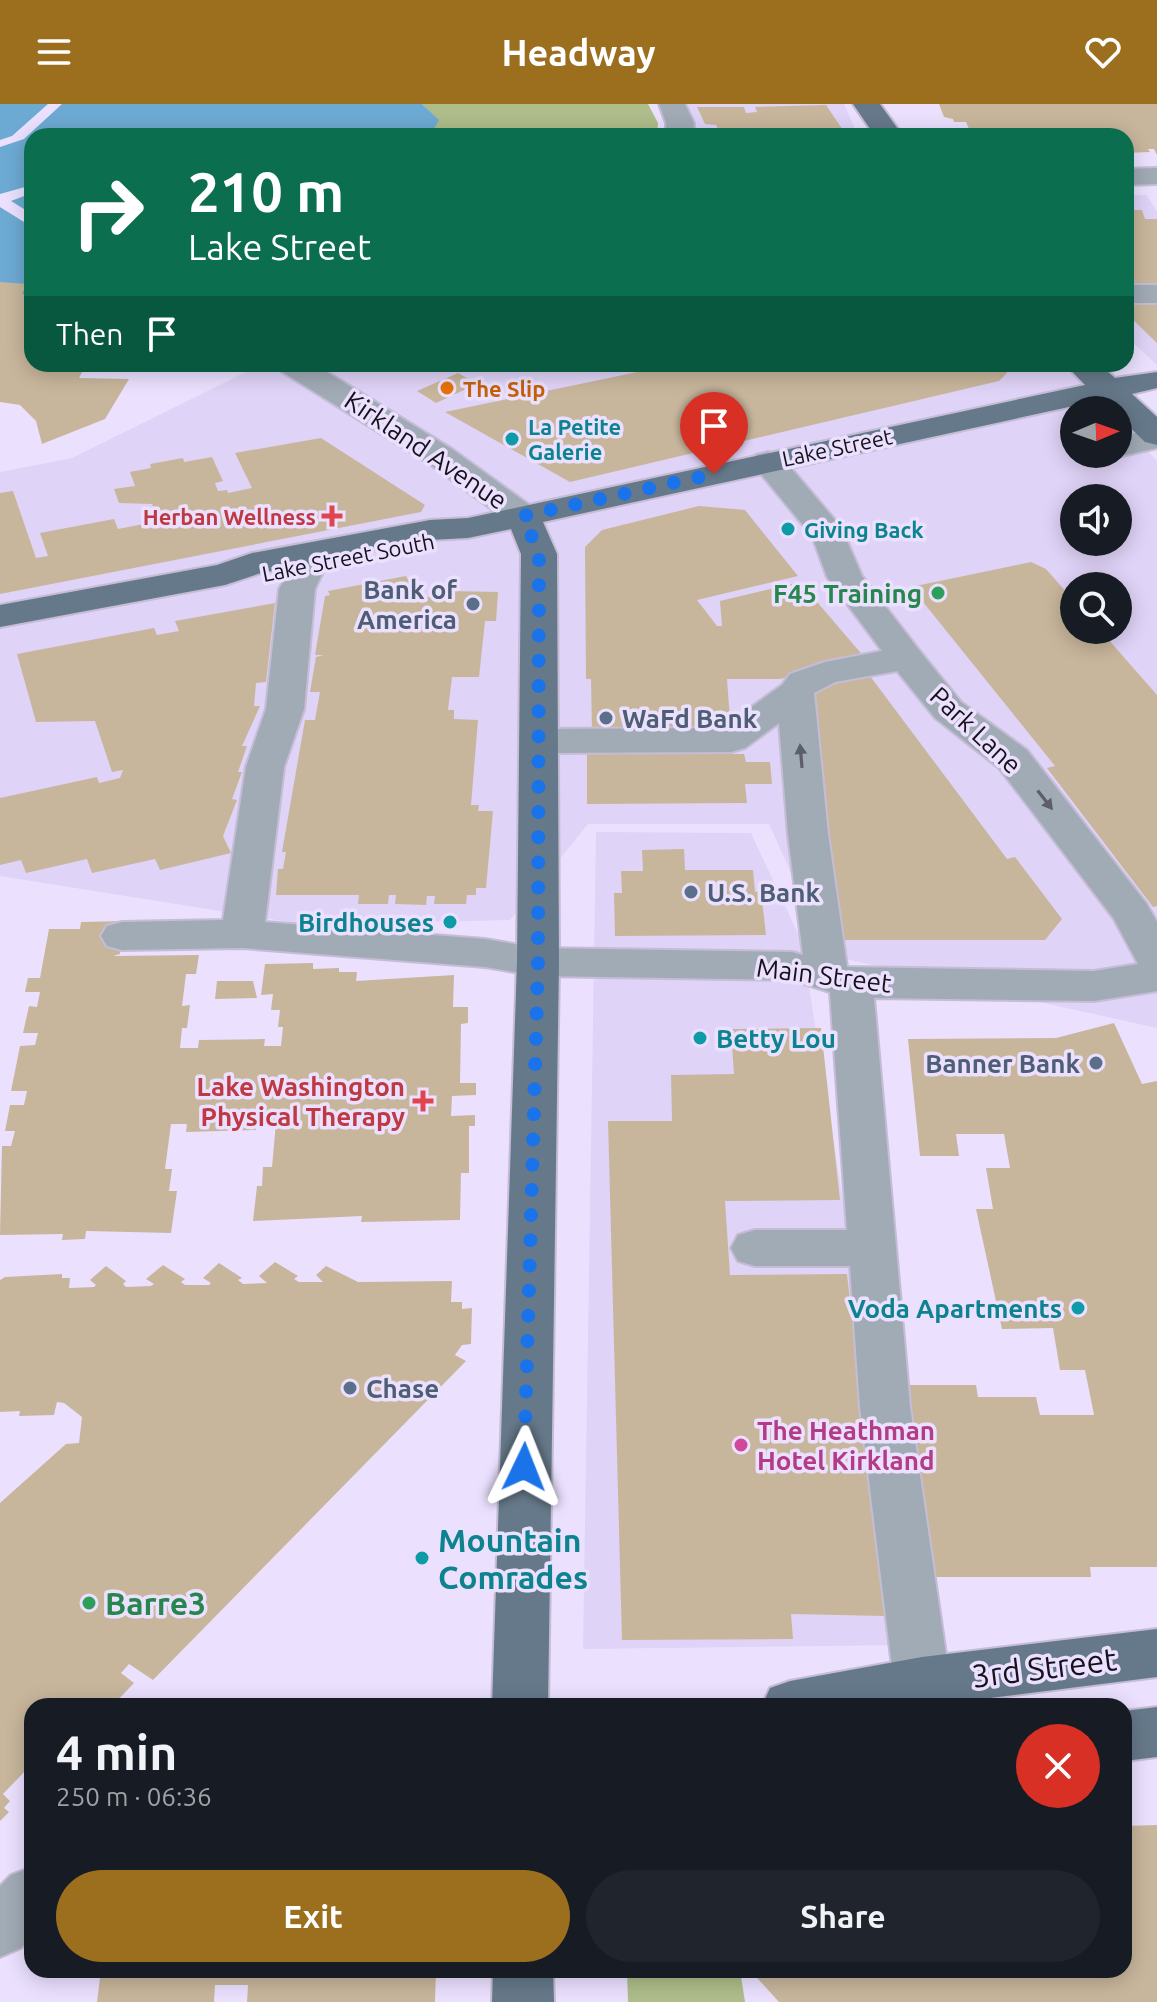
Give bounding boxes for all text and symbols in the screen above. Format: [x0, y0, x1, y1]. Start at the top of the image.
icon: menu [32, 30, 76, 74]
icon: heart [1081, 30, 1125, 74]
text: Headway [501, 32, 656, 73]
icon: right [56, 160, 160, 264]
text: 210 m [188, 160, 344, 223]
text: Lake Street [188, 226, 371, 267]
icon: arrive [140, 312, 184, 356]
text: Then [56, 317, 124, 351]
place label: The Slip [463, 376, 545, 401]
marker: The Slip [438, 379, 456, 397]
street label: Kirkland Avenue [339, 385, 513, 515]
pin [680, 392, 748, 474]
north arrow [1060, 396, 1132, 468]
map controls [1060, 396, 1132, 644]
icon: arrive [692, 404, 736, 448]
place label: La Petite Galerie [528, 414, 621, 464]
street label: Lake Street [780, 423, 895, 471]
marker: La Petite Galerie [503, 430, 521, 448]
button: sound [1060, 484, 1132, 556]
place label: Herban Wellness [143, 504, 316, 529]
marker: Herban Wellness [323, 507, 341, 525]
place label: Giving Back [804, 517, 924, 542]
marker: Giving Back [779, 520, 797, 538]
street label: Lake Street South [260, 528, 436, 586]
button: search [1060, 572, 1132, 644]
place label: Bank of America [357, 575, 457, 634]
place label: F45 Training [773, 579, 922, 608]
marker: F45 Training [929, 584, 947, 602]
marker: Bank of America [464, 595, 482, 613]
street label: Park Lane [925, 681, 1027, 779]
place label: WaFd Bank [622, 704, 758, 733]
marker: WaFd Bank [597, 709, 615, 727]
one-way arrow [794, 743, 807, 768]
one-way arrow [1036, 790, 1052, 811]
place label: U.S. Bank [707, 878, 820, 907]
marker: U.S. Bank [682, 883, 700, 901]
place label: Birdhouses [298, 908, 434, 937]
marker: Birdhouses [441, 913, 459, 931]
street label: Main Street [755, 952, 893, 998]
place label: Betty Lou [716, 1024, 836, 1053]
marker: Betty Lou [691, 1029, 709, 1047]
place label: Banner Bank [925, 1049, 1080, 1078]
marker: Banner Bank [1087, 1054, 1105, 1072]
place label: Lake Washington Physical Therapy [197, 1072, 405, 1131]
marker: Lake Washington Physical Therapy [412, 1090, 434, 1112]
place label: Voda Apartments [848, 1294, 1062, 1323]
marker: Voda Apartments [1069, 1299, 1087, 1317]
place label: Chase [366, 1374, 439, 1403]
marker: Chase [341, 1379, 359, 1397]
place label: The Heathman Hotel Kirkland [757, 1416, 935, 1475]
position arrow [482, 1425, 566, 1509]
marker: The Heathman Hotel Kirkland [732, 1436, 750, 1454]
place label: Mountain Comrades [438, 1522, 588, 1595]
marker: Mountain Comrades [413, 1549, 431, 1567]
place label: Barre3 [105, 1585, 206, 1621]
marker: Barre3 [80, 1594, 98, 1612]
street label: 3rd Street [970, 1640, 1119, 1694]
button: close [1016, 1724, 1100, 1808]
text: 4 min [56, 1725, 177, 1779]
text: 250 m · 06:36 [56, 1782, 212, 1811]
button: Exit [56, 1870, 570, 1962]
button: Share [586, 1870, 1100, 1962]

